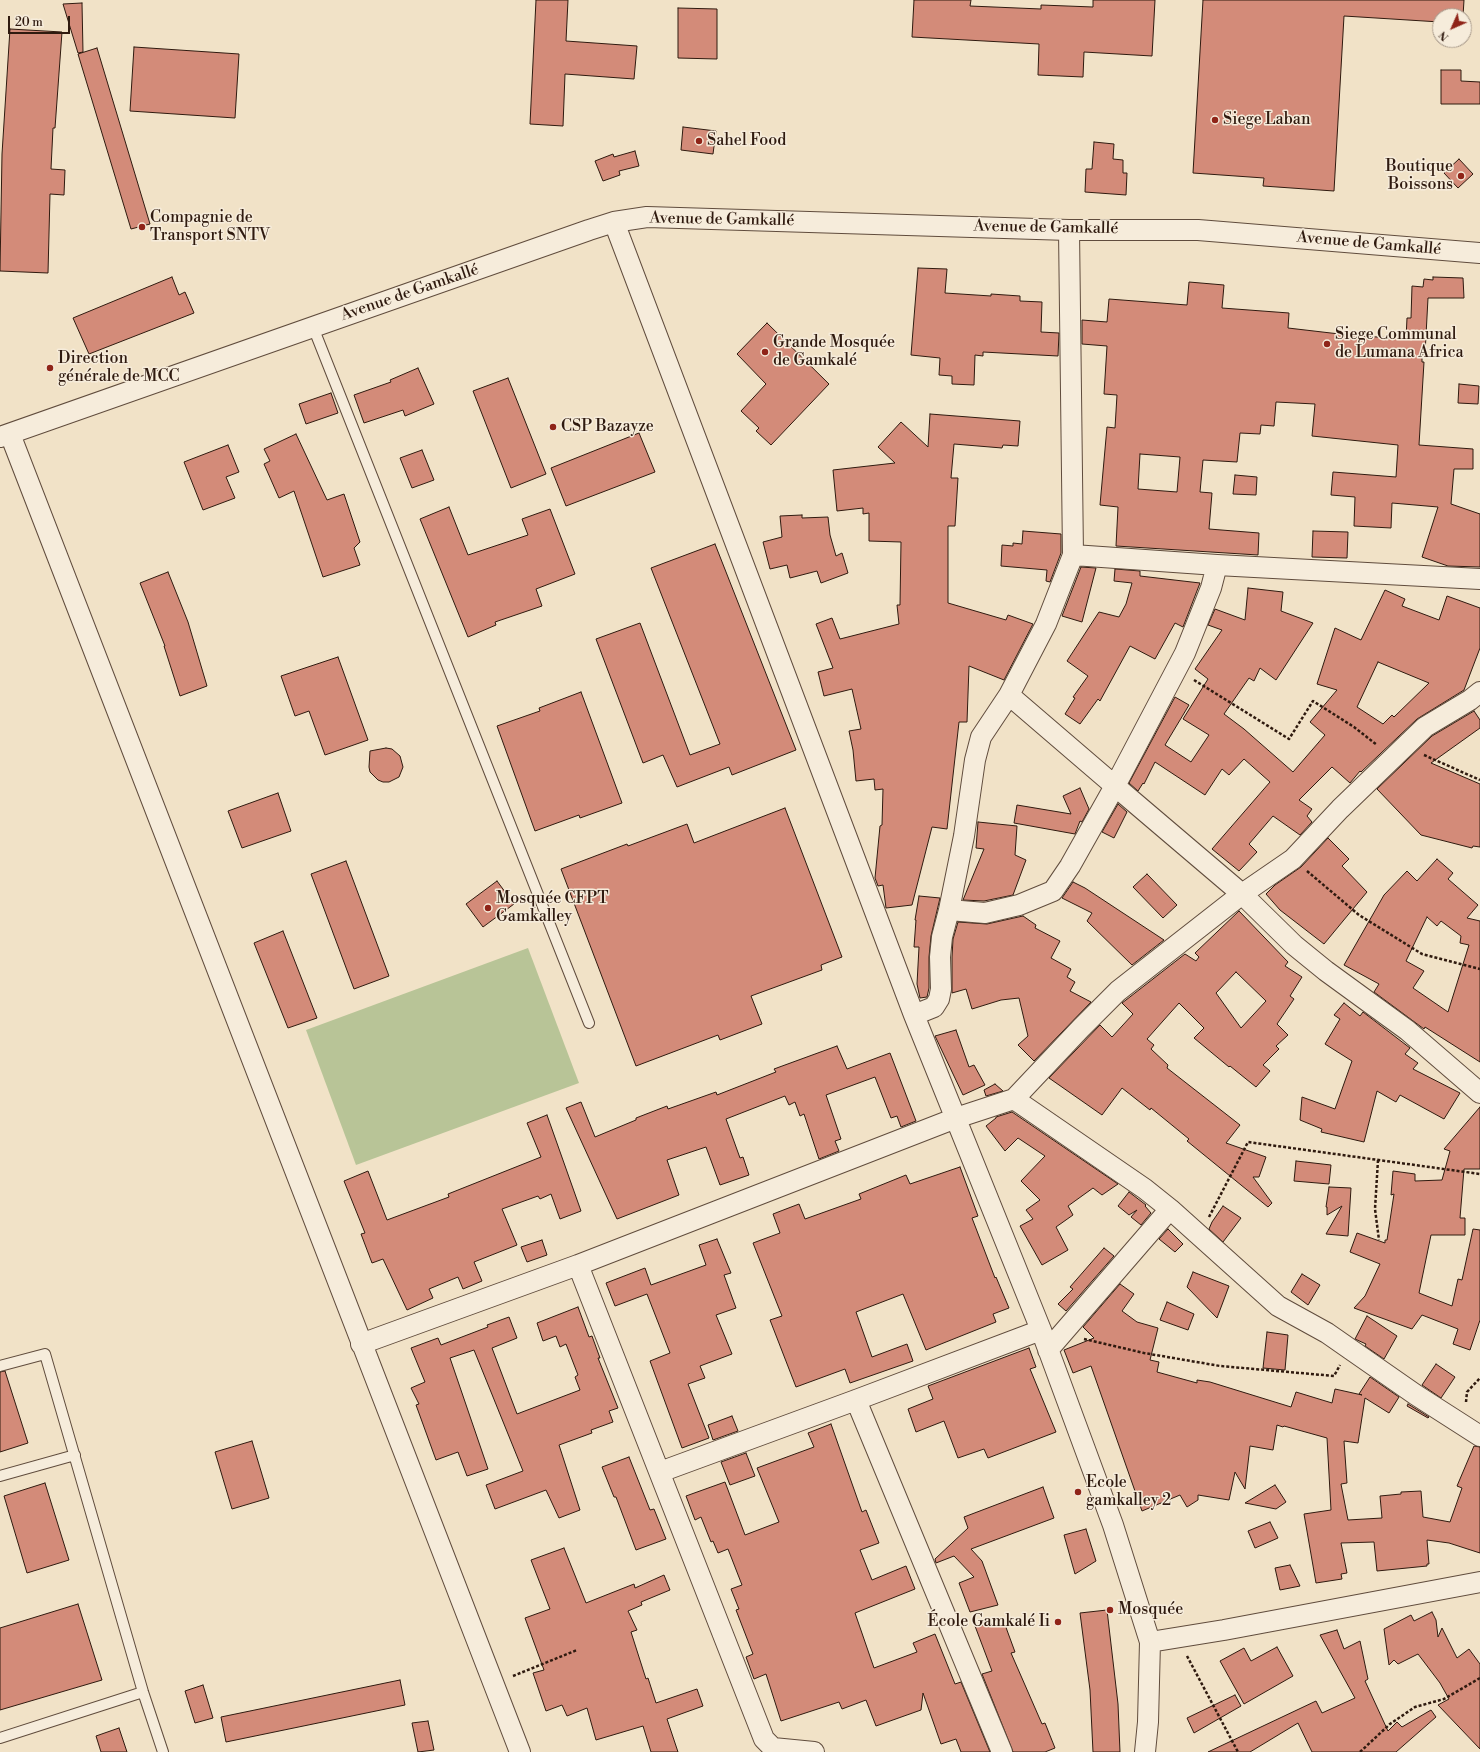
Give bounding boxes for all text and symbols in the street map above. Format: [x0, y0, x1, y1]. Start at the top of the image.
scale bar [10, 8, 72, 34]
north arrow [1432, 8, 1472, 48]
text: 20 m [15, 15, 43, 30]
text: N [1436, 28, 1452, 44]
place label: Siege Laban [1223, 110, 1310, 130]
marker: Siege Laban [1210, 115, 1220, 125]
place label: Sahel Food [707, 131, 786, 151]
marker: Sahel Food [694, 136, 704, 146]
place label: Boutique Boissons [1386, 157, 1453, 195]
marker: Boutique Boissons [1456, 171, 1466, 181]
place label: Compagnie de Transport SNTV [150, 208, 270, 246]
street label: Avenue de Gamkallé [649, 209, 795, 231]
street label: Avenue de Gamkallé [973, 217, 1119, 239]
marker: Compagnie de Transport SNTV [137, 222, 147, 232]
street label: Avenue de Gamkallé [1296, 228, 1442, 260]
street label: Avenue de Gamkallé [338, 260, 482, 326]
place label: Siege Communal de Lumana Africa [1335, 325, 1464, 363]
place label: Grande Mosquée de Gamkalé [773, 333, 895, 371]
marker: Siege Communal de Lumana Africa [1322, 339, 1332, 349]
marker: Grande Mosquée de Gamkalé [760, 347, 770, 357]
place label: Direction générale de MCC [58, 349, 179, 387]
marker: Direction générale de MCC [45, 363, 55, 373]
place label: CSP Bazayze [561, 417, 654, 437]
marker: CSP Bazayze [548, 422, 558, 432]
place label: Mosquée CFPT Gamkalley [496, 889, 609, 927]
marker: Mosquée CFPT Gamkalley [483, 903, 493, 913]
place label: Ecole gamkalley 2 [1086, 1473, 1171, 1511]
marker: Ecole gamkalley 2 [1073, 1487, 1083, 1497]
place label: Mosquée [1118, 1600, 1183, 1620]
marker: Mosquée [1105, 1605, 1115, 1615]
place label: École Gamkalé Ii [927, 1612, 1050, 1632]
marker: École Gamkalé Ii [1053, 1617, 1063, 1627]

